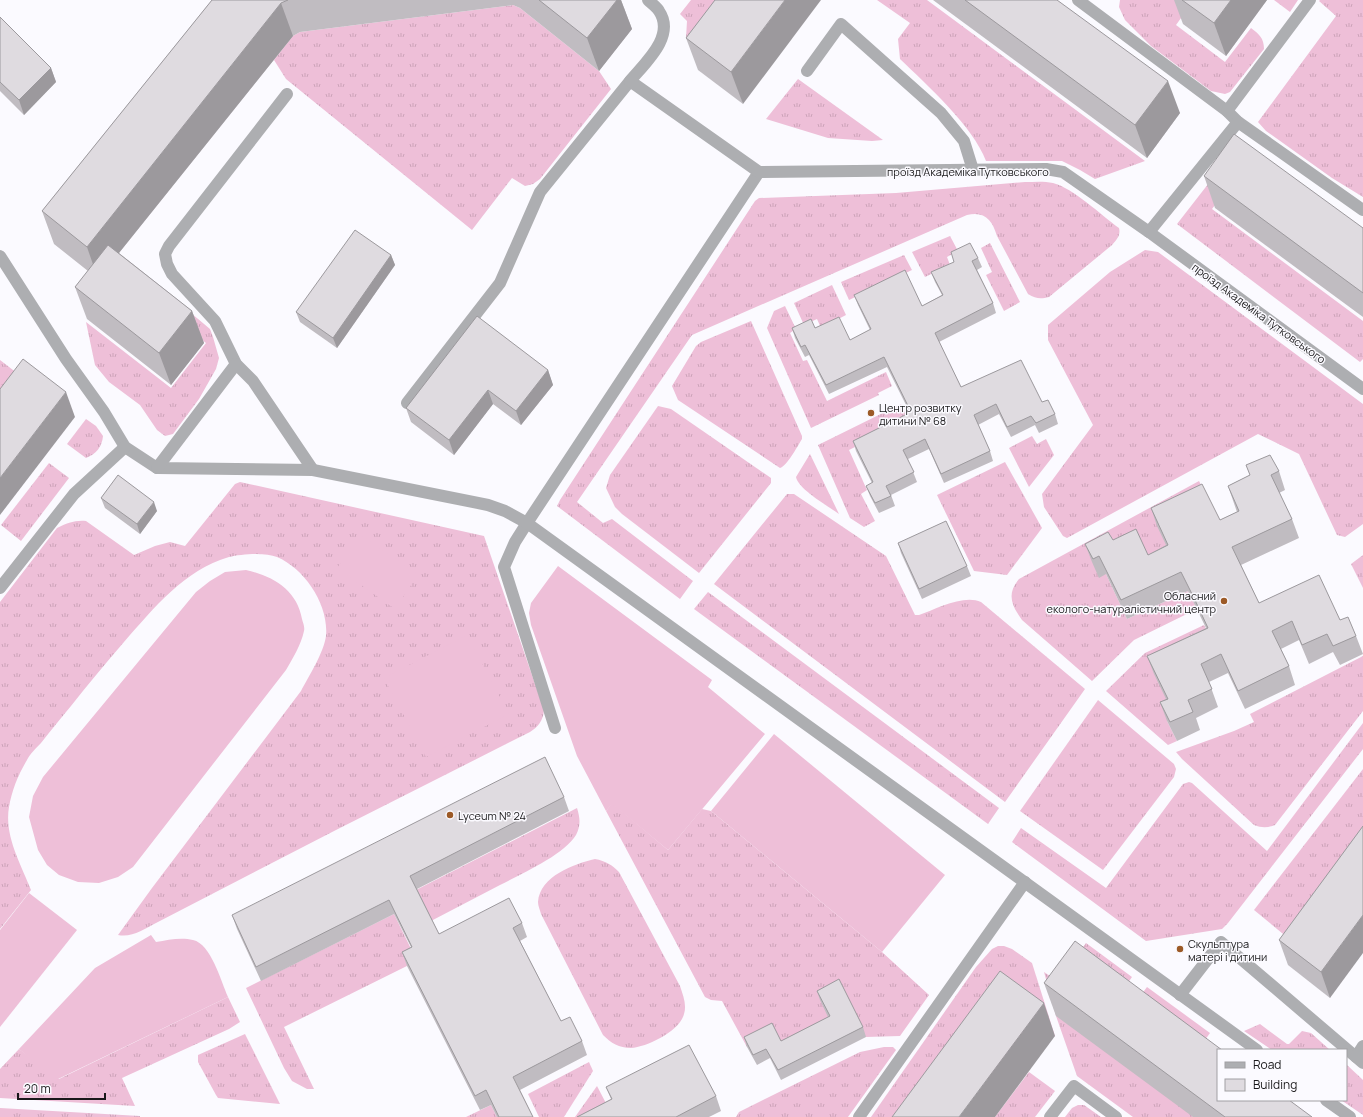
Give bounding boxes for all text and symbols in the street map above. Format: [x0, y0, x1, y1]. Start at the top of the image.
street label: проїзд Академіка Тутковського [887, 164, 1049, 179]
street label: проїзд Академіка Тутковського [1189, 259, 1329, 367]
place label: Центр розвитку дитини № 68 [879, 400, 962, 428]
marker: Центр розвитку дитини № 68 [866, 408, 876, 418]
place label: Обласний еколого-натуралістичний центр [1047, 588, 1216, 616]
marker: Обласний еколого-натуралістичний центр [1219, 596, 1229, 606]
place label: Lyceum № 24 [458, 808, 526, 823]
marker: Lyceum № 24 [445, 810, 455, 820]
place label: Скульптура матері і дитини [1188, 936, 1267, 964]
marker: Скульптура матері і дитини [1175, 944, 1185, 954]
legend [1217, 1049, 1347, 1101]
text: Road [1253, 1056, 1281, 1073]
scale bar [18, 1075, 105, 1101]
text: Building [1253, 1076, 1297, 1093]
text: 20 m [24, 1080, 51, 1097]

